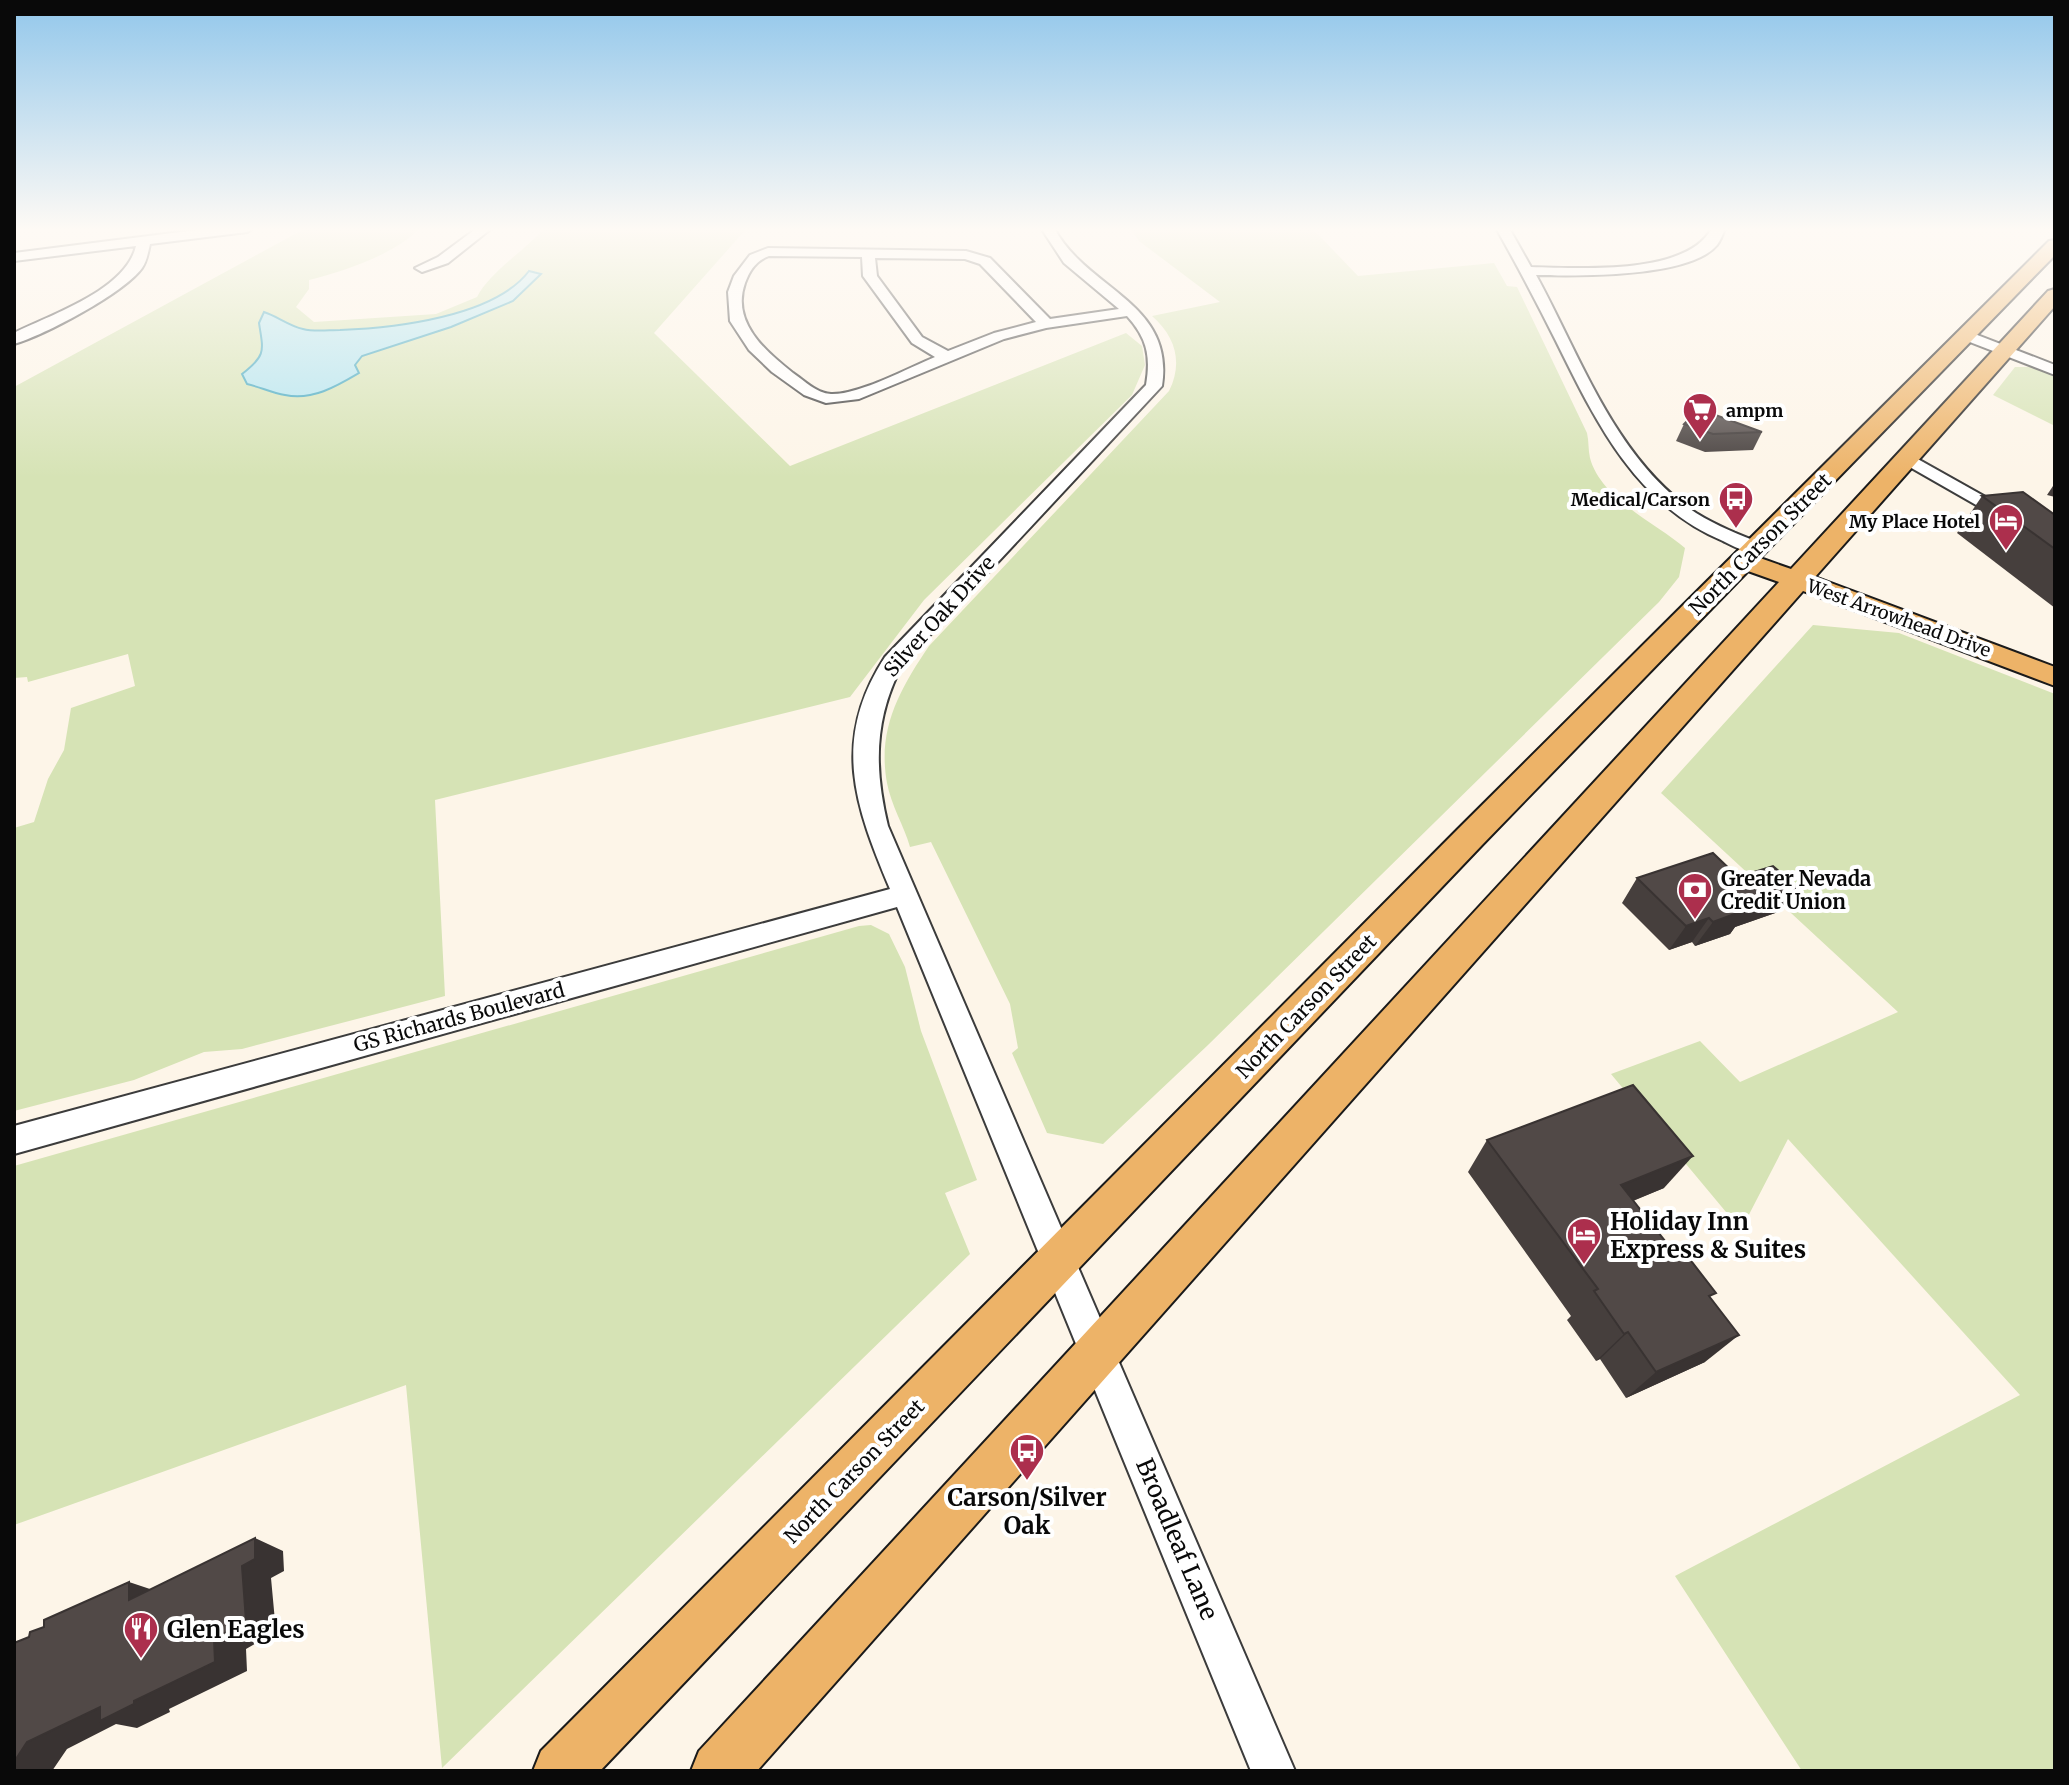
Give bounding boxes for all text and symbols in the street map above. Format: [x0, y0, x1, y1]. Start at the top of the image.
supermarket icon: ampm [1681, 391, 1719, 441]
place label: ampm [1726, 399, 1783, 422]
street label: North Carson Street [1684, 468, 1836, 620]
bus stop icon: Medical/Carson [1717, 480, 1755, 530]
place label: Medical/Carson [1571, 488, 1710, 511]
hotel icon: My Place Hotel [1987, 502, 2025, 552]
place label: My Place Hotel [1849, 510, 1980, 533]
street label: Silver Oak Drive [878, 550, 1000, 682]
street label: West Arrowhead Drive [1803, 574, 1994, 662]
place label: Greater Nevada Credit Union [1721, 866, 1871, 914]
bank icon: Greater Nevada Credit Union [1676, 871, 1714, 921]
street label: North Carson Street [1231, 929, 1381, 1083]
street label: GS Richards Boulevard [351, 977, 567, 1057]
place label: Holiday Inn Express & Suites [1610, 1206, 1806, 1265]
hotel icon: Holiday Inn Express & Suites [1565, 1216, 1603, 1266]
street label: North Carson Street [779, 1394, 929, 1548]
bus stop icon: Carson/Silver Oak [1008, 1432, 1046, 1482]
street label: Broadleaf Lane [1129, 1454, 1225, 1624]
place label: Carson/Silver Oak [947, 1482, 1107, 1541]
restaurant icon: Glen Eagles [122, 1610, 160, 1660]
place label: Glen Eagles [167, 1614, 305, 1645]

